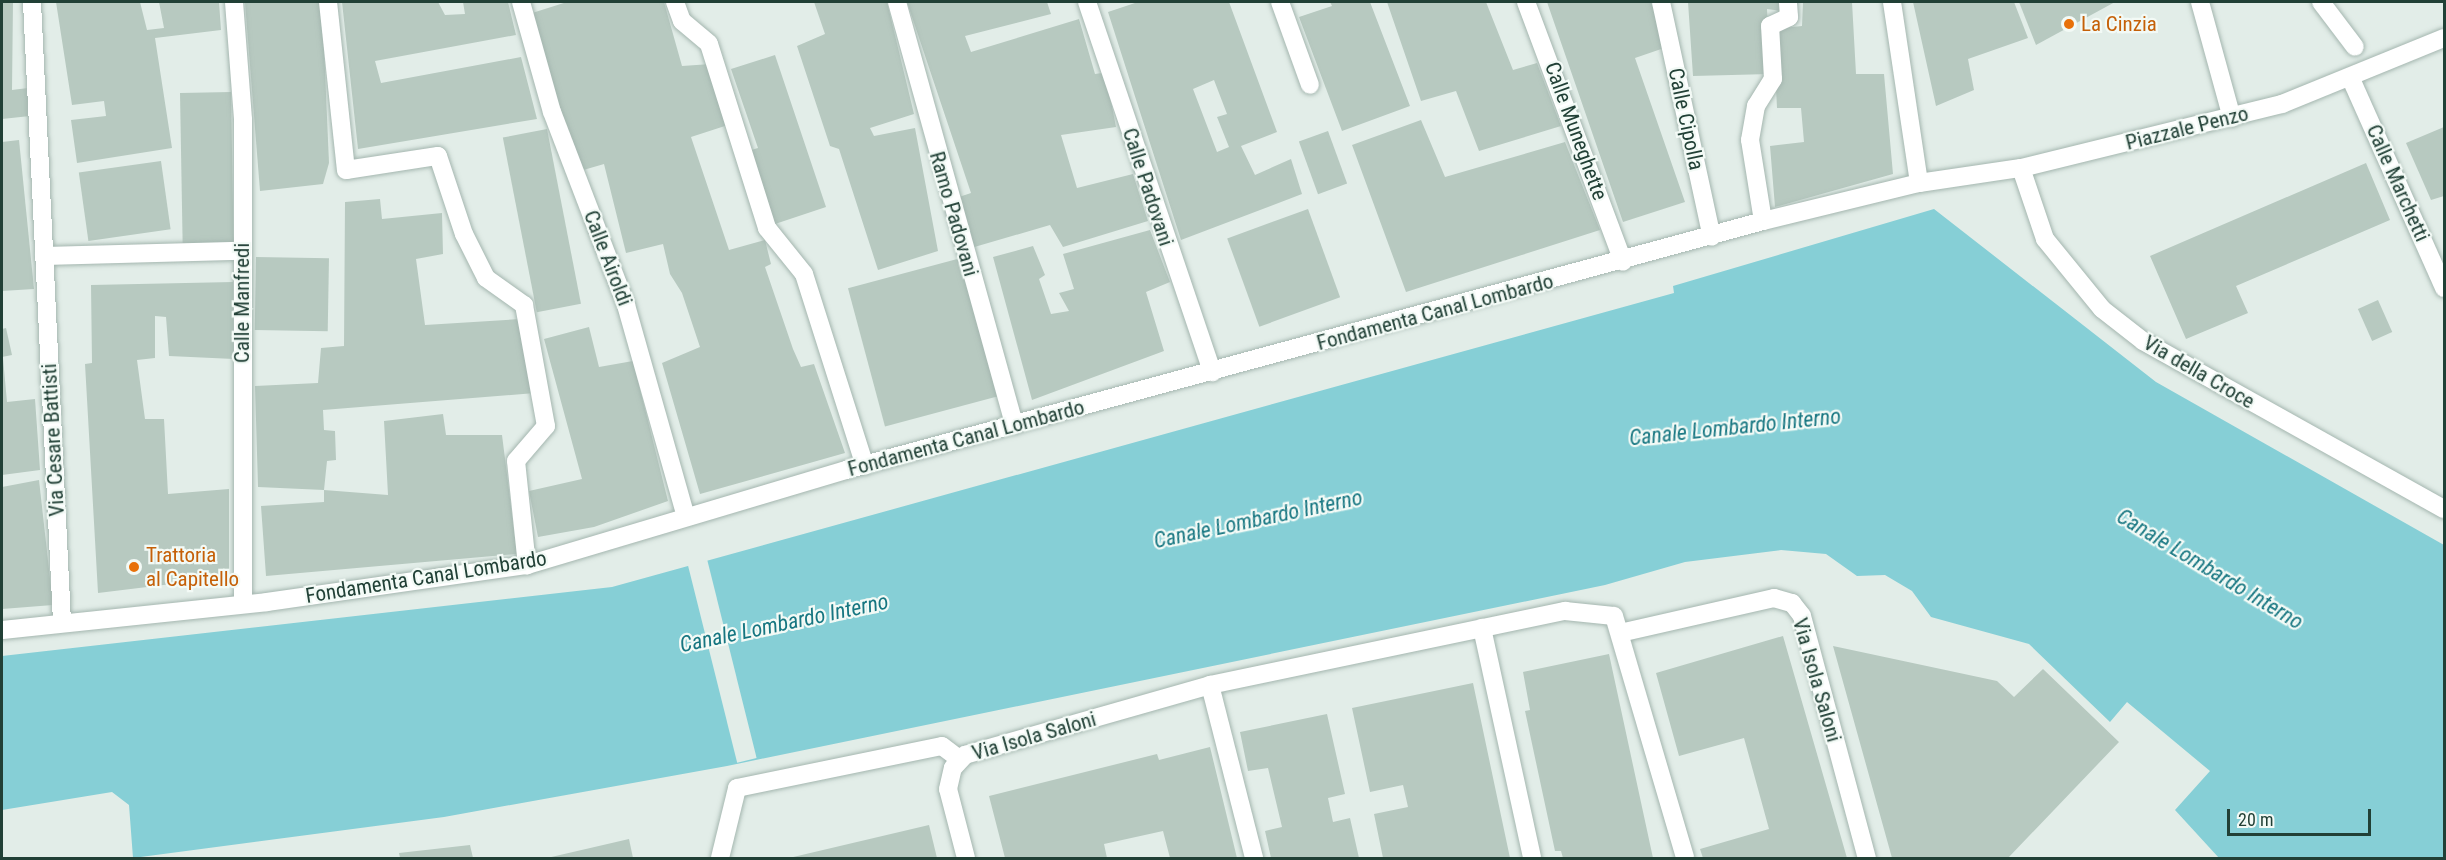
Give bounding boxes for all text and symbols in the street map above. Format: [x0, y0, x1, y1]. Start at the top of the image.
place label: La Cinzia [2081, 11, 2157, 37]
marker: La Cinzia [2062, 17, 2076, 31]
street label: Calle Muneghette [1539, 59, 1613, 203]
street label: Calle Cipolla [1663, 66, 1709, 172]
street label: Piazzale Penzo [2123, 101, 2251, 155]
street label: Calle Marchetti [2361, 121, 2435, 245]
street label: Calle Padovani [1117, 125, 1179, 249]
street label: Ramo Padovani [924, 149, 984, 279]
street label: Calle Airoldi [578, 207, 638, 309]
street label: Calle Manfredi [229, 243, 255, 363]
street label: Fondamenta Canal Lombardo [1314, 268, 1556, 356]
street label: Via della Croce [2139, 330, 2259, 414]
street label: Via Cesare Battisti [36, 363, 70, 517]
street label: Fondamenta Canal Lombardo [845, 394, 1087, 482]
water label: Canale Lombardo Interno [1628, 403, 1842, 451]
water label: Canale Lombardo Interno [1151, 484, 1365, 554]
water label: Canale Lombardo Interno [2112, 503, 2308, 635]
place label: Trattoria al Capitello [146, 542, 239, 592]
street label: Fondamenta Canal Lombardo [304, 545, 548, 609]
marker: Trattoria al Capitello [127, 560, 141, 574]
water label: Canale Lombardo Interno [677, 588, 891, 658]
street label: Via Isola Saloni [1787, 615, 1847, 745]
street label: Via Isola Saloni [969, 706, 1099, 766]
scale bar [2230, 797, 2374, 835]
text: 20 m [2238, 809, 2273, 830]

